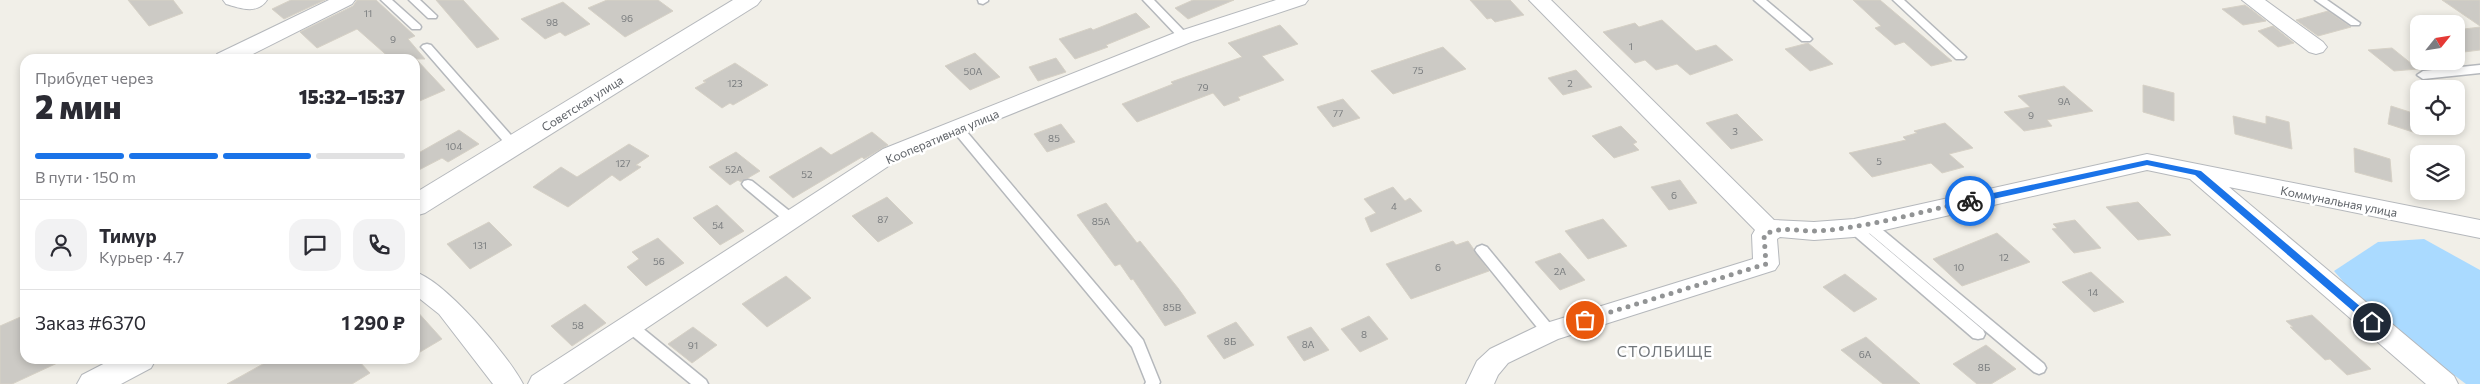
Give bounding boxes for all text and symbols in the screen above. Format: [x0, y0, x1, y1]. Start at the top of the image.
house number: 11 [364, 7, 372, 19]
house number: 96 [621, 12, 633, 24]
north arrow [2410, 15, 2465, 70]
map controls [2410, 15, 2465, 200]
house number: 98 [546, 16, 558, 28]
house number: 9 [390, 33, 396, 45]
house number: 1 [1629, 40, 1633, 52]
house number: 75 [1413, 64, 1424, 76]
house number: 50А [964, 65, 983, 77]
text: Прибудет через [35, 68, 154, 87]
street label: Советская улица [539, 72, 625, 134]
house number: 123 [727, 77, 743, 89]
house number: 2 [1567, 77, 1573, 89]
button: locate [2410, 80, 2465, 135]
house number: 79 [1197, 81, 1209, 93]
text: 15:32–15:37 [299, 85, 405, 108]
text: 2 мин [35, 86, 121, 126]
house number: 9А [2058, 95, 2070, 107]
street label: Кооперативная улица [883, 106, 1001, 166]
house number: 77 [1333, 107, 1343, 119]
house number: 9 [2028, 109, 2034, 121]
house number: 3 [1732, 125, 1738, 137]
house number: 85 [1048, 132, 1060, 144]
house number: 104 [446, 140, 462, 152]
button: layers [2410, 145, 2465, 200]
house number: 5 [1876, 155, 1882, 167]
house number: 127 [615, 157, 631, 169]
house number: 52А [725, 163, 743, 175]
text: В пути · 150 m [35, 167, 136, 186]
house number: 52 [801, 168, 813, 180]
courier [1945, 176, 1995, 226]
street label: Коммунальная улица [2279, 183, 2399, 219]
icon: bike [1956, 187, 1984, 215]
house number: 6 [1671, 189, 1677, 201]
house number: 4 [1391, 200, 1397, 212]
house number: 87 [877, 213, 889, 225]
house number: 85А [1092, 215, 1110, 227]
button: person [35, 219, 87, 271]
button: chat [289, 219, 341, 271]
button: phone [353, 219, 405, 271]
house number: 54 [712, 219, 724, 231]
text: Тимур [99, 224, 157, 247]
house number: 131 [473, 239, 487, 251]
text: Курьер · 4.7 [99, 247, 184, 266]
house number: 12 [1999, 251, 2009, 263]
house number: 56 [653, 255, 665, 267]
house number: 6 [1435, 261, 1441, 273]
house number: 10 [1954, 261, 1964, 273]
house number: 2А [1554, 265, 1566, 277]
house number: 14 [2088, 286, 2098, 298]
pin [1564, 299, 1606, 341]
house number: 85В [1163, 301, 1182, 313]
pin [2351, 301, 2393, 343]
icon: bag [1571, 306, 1599, 334]
icon: home [2358, 308, 2386, 336]
text: Заказ #6370 [35, 311, 146, 334]
text: 1 290 ₽ [342, 311, 405, 334]
house number: 58 [572, 319, 584, 331]
house number: 8 [1361, 328, 1367, 340]
house number: 8Б [1224, 335, 1236, 347]
house number: 8А [1302, 338, 1314, 350]
house number: 91 [688, 339, 698, 351]
district label: СТОЛБИЩЕ [1617, 342, 1713, 360]
house number: 6А [1859, 348, 1871, 360]
house number: 8Б [1978, 361, 1990, 373]

